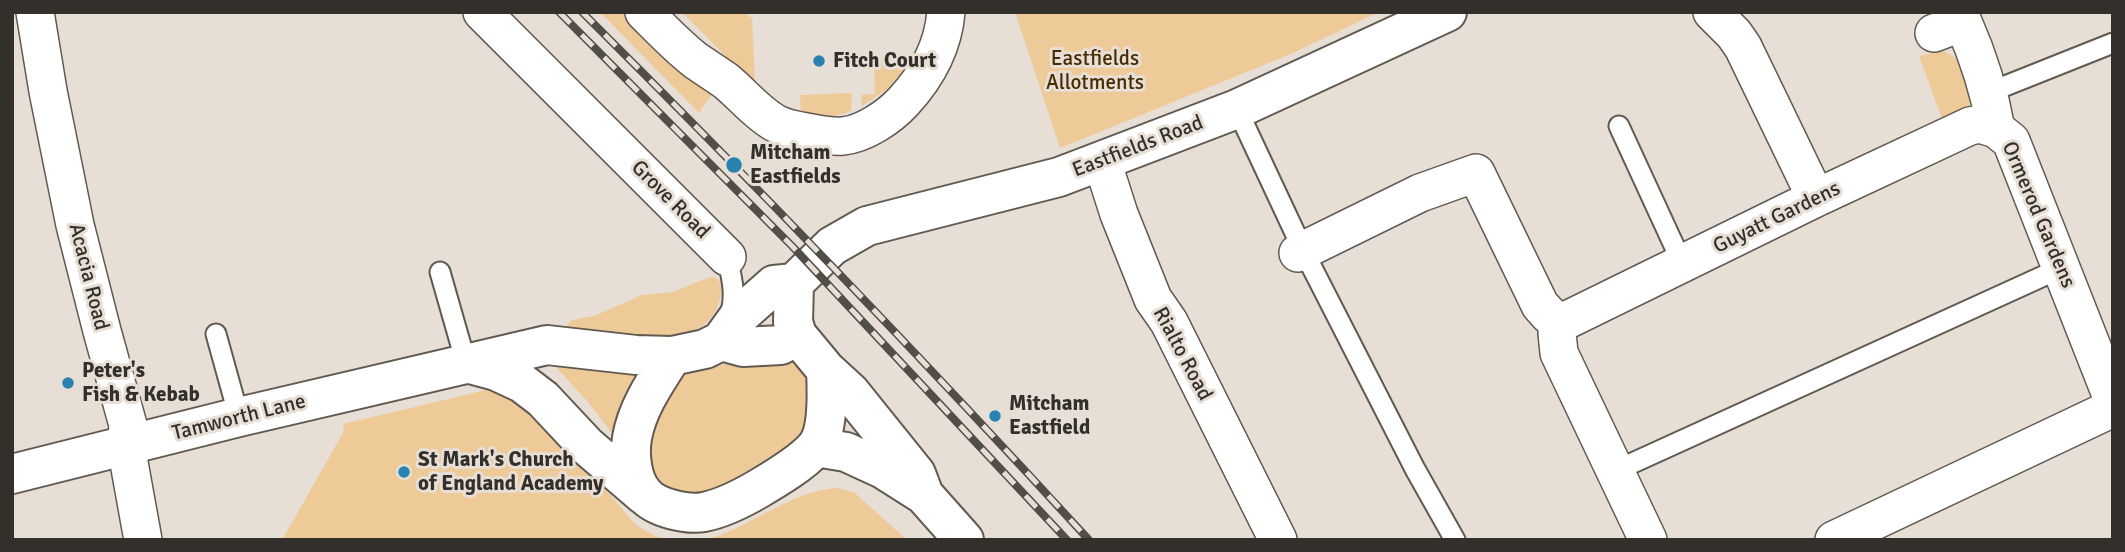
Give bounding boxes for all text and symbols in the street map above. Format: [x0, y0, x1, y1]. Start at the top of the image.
park label: Eastfields Allotments [1046, 46, 1144, 96]
place label: Fitch Court [833, 48, 936, 74]
marker: Fitch Court [811, 53, 827, 69]
street label: Eastfields Road [1069, 111, 1207, 183]
street label: Ormerod Gardens [1996, 138, 2080, 292]
place label: Mitcham Eastfields [750, 140, 841, 190]
street label: Grove Road [625, 155, 715, 245]
marker: Mitcham Eastfields [724, 155, 744, 175]
street label: Guyatt Gardens [1709, 176, 1845, 260]
street label: Acacia Road [63, 221, 113, 333]
street label: Rialto Road [1147, 303, 1217, 405]
place label: Peter's Fish & Kebab [82, 358, 200, 408]
marker: Peter's Fish & Kebab [60, 375, 76, 391]
street label: Tamworth Lane [170, 389, 308, 447]
place label: Mitcham Eastfield [1009, 391, 1090, 441]
marker: Mitcham Eastfield [987, 408, 1003, 424]
place label: St Mark's Church of England Academy [418, 447, 603, 497]
marker: St Mark's Church of England Academy [396, 464, 412, 480]

